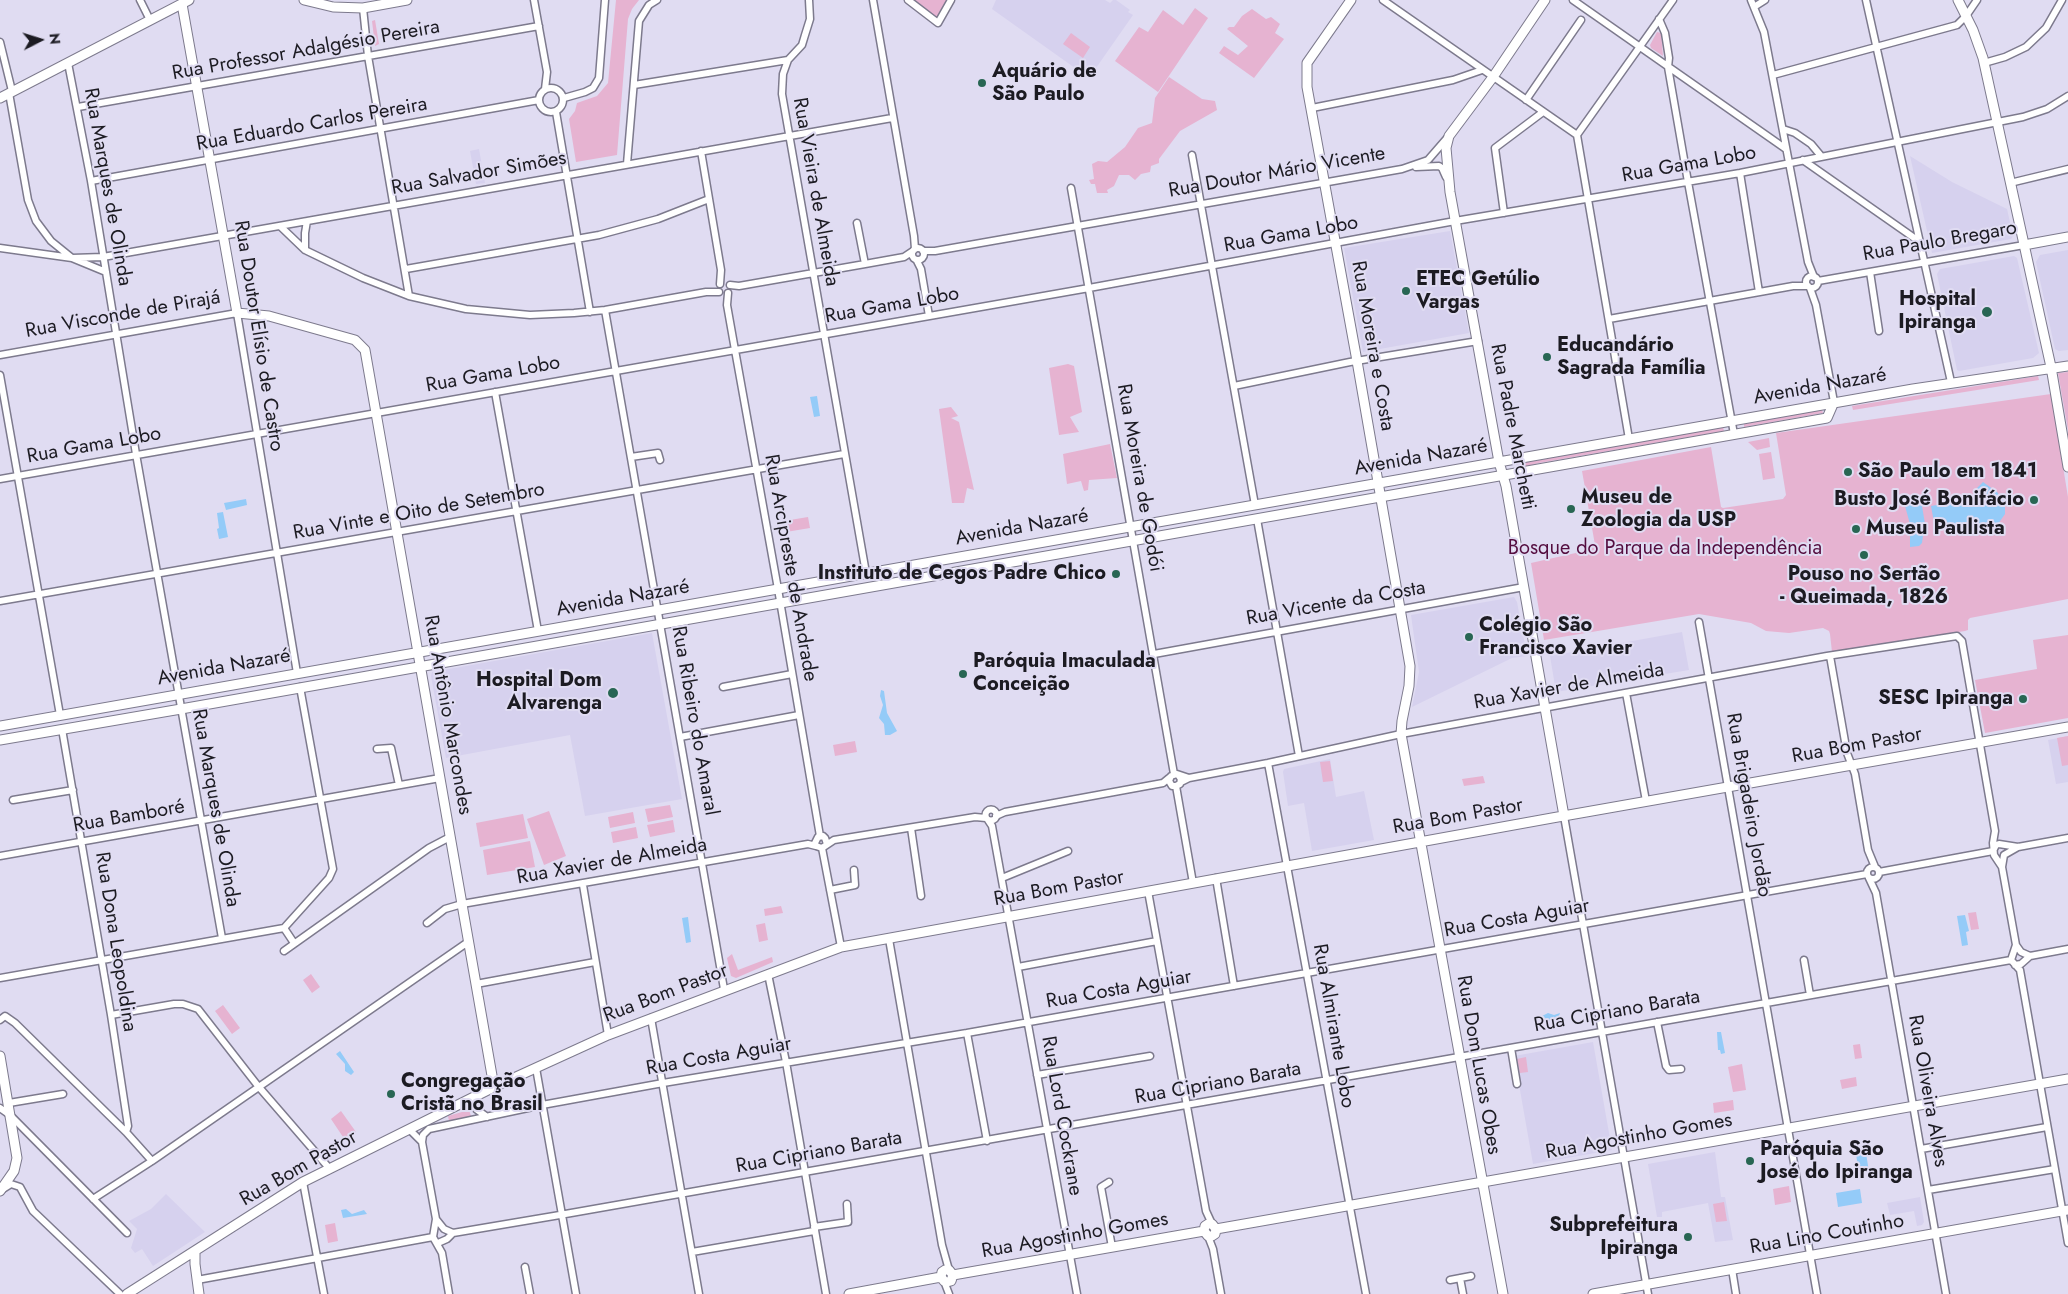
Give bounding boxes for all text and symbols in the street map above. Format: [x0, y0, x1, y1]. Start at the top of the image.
north arrow [15, 15, 65, 65]
street label: Rua Professor Adalgésio Pereira [170, 16, 442, 86]
text: N [44, 32, 65, 45]
place label: Aquário de São Paulo [992, 60, 1097, 107]
marker: Aquário de São Paulo [976, 77, 988, 89]
street label: Rua Marques de Olinda [78, 86, 136, 288]
street label: Rua Eduardo Carlos Pereira [195, 93, 429, 157]
street label: Rua Vieira de Almeida [787, 96, 843, 288]
street label: Rua Gama Lobo [1620, 141, 1758, 189]
street label: Rua Doutor Mário Vicente [1167, 142, 1387, 204]
street label: Rua Salvador Simões [390, 147, 568, 201]
street label: Rua Gama Lobo [1222, 211, 1360, 259]
street label: Rua Paulo Bregaro [1861, 217, 2019, 267]
street label: Rua Doutor Elísio de Castro [228, 219, 288, 453]
street label: Rua Moreira e Costa [1345, 259, 1399, 433]
place label: ETEC Getúlio Vargas [1416, 268, 1540, 315]
street label: Rua Gama Lobo [823, 282, 961, 330]
marker: ETEC Getúlio Vargas [1400, 285, 1412, 297]
street label: Rua Visconde de Pirajá [24, 286, 222, 344]
place label: Hospital Ipiranga [1898, 288, 1976, 335]
marker: Hospital Ipiranga [1980, 305, 1994, 319]
place label: Educandário Sagrada Família [1557, 334, 1705, 381]
street label: Rua Padre Marchetti [1484, 342, 1540, 512]
street label: Rua Gama Lobo [424, 351, 562, 399]
marker: Educandário Sagrada Família [1541, 351, 1553, 363]
street label: Avenida Nazaré [1752, 364, 1888, 410]
street label: Rua Moreira de Godói [1111, 382, 1167, 574]
street label: Rua Gama Lobo [25, 422, 163, 470]
street label: Avenida Nazaré [1353, 435, 1489, 481]
street label: Rua Arcipreste de Andrade [758, 453, 822, 683]
place label: São Paulo em 1841 [1858, 460, 2037, 484]
marker: São Paulo em 1841 [1842, 466, 1854, 478]
street label: Rua Vinte e Oito de Setembro [291, 478, 547, 546]
place label: Museu de Zoologia da USP [1581, 486, 1736, 533]
place label: Busto José Bonifácio [1834, 488, 2024, 512]
marker: Busto José Bonifácio [2028, 494, 2040, 506]
marker: Museu de Zoologia da USP [1565, 503, 1577, 515]
street label: Avenida Nazaré [954, 505, 1090, 551]
place label: Museu Paulista [1866, 517, 2005, 541]
marker: Museu Paulista [1850, 523, 1862, 535]
park label: Bosque do Parque da Independência [1508, 537, 1822, 561]
marker: Pouso no Sertão - Queimada, 1826 [1858, 549, 1870, 561]
place label: Instituto de Cegos Padre Chico [818, 562, 1106, 586]
place label: Pouso no Sertão - Queimada, 1826 [1780, 563, 1948, 610]
marker: Instituto de Cegos Padre Chico [1110, 568, 1122, 580]
street label: Avenida Nazaré [555, 576, 691, 622]
street label: Rua Vicente da Costa [1245, 576, 1427, 632]
street label: Rua Antônio Marcondes [418, 613, 476, 817]
place label: Colégio São Francisco Xavier [1479, 614, 1632, 661]
street label: Rua Ribeiro do Amaral [666, 624, 722, 818]
marker: Colégio São Francisco Xavier [1463, 631, 1475, 643]
street label: Avenida Nazaré [156, 645, 292, 691]
place label: Paróquia Imaculada Conceição [973, 650, 1156, 697]
street label: Rua Xavier de Almeida [1472, 658, 1666, 716]
marker: Paróquia Imaculada Conceição [957, 668, 969, 680]
place label: Hospital Dom Alvarenga [476, 669, 602, 716]
marker: Hospital Dom Alvarenga [606, 686, 620, 700]
place label: SESC Ipiranga [1878, 687, 2013, 711]
marker: SESC Ipiranga [2017, 693, 2029, 705]
street label: Rua Marques de Olinda [186, 707, 244, 909]
street label: Rua Brigadeiro Jordão [1720, 711, 1776, 899]
street label: Rua Bom Pastor [1790, 723, 1924, 769]
street label: Rua Bom Pastor [1391, 794, 1525, 840]
street label: Rua Bamboré [71, 795, 187, 839]
street label: Rua Xavier de Almeida [515, 833, 709, 891]
street label: Rua Dona Leopoldina [89, 850, 141, 1034]
street label: Rua Bom Pastor [992, 866, 1126, 912]
street label: Rua Costa Aguiar [1442, 894, 1592, 944]
street label: Rua Almirante Lobo [1307, 942, 1359, 1110]
street label: Rua Bom Pastor [600, 959, 732, 1029]
street label: Rua Costa Aguiar [1044, 965, 1194, 1015]
street label: Rua Dom Lucas Obes [1450, 974, 1506, 1156]
street label: Rua Cipriano Barata [1532, 986, 1702, 1038]
street label: Rua Oliveira Alves [1902, 1013, 1952, 1169]
street label: Rua Costa Aguiar [644, 1032, 794, 1082]
street label: Rua Lord Cockrane [1035, 1034, 1087, 1198]
street label: Rua Cipriano Barata [1133, 1058, 1303, 1110]
place label: Congregação Cristã no Brasil [401, 1070, 543, 1117]
marker: Congregação Cristã no Brasil [385, 1088, 397, 1100]
street label: Rua Agostinho Gomes [1544, 1109, 1734, 1165]
street label: Rua Bom Pastor [236, 1126, 362, 1212]
street label: Rua Cipriano Barata [734, 1127, 904, 1179]
place label: Paróquia São José do Ipiranga [1760, 1138, 1913, 1185]
marker: Paróquia São José do Ipiranga [1744, 1155, 1756, 1167]
street label: Rua Agostinho Gomes [980, 1208, 1170, 1264]
street label: Rua Lino Coutinho [1748, 1210, 1906, 1260]
place label: Subprefeitura Ipiranga [1549, 1214, 1678, 1261]
marker: Subprefeitura Ipiranga [1682, 1231, 1694, 1243]

